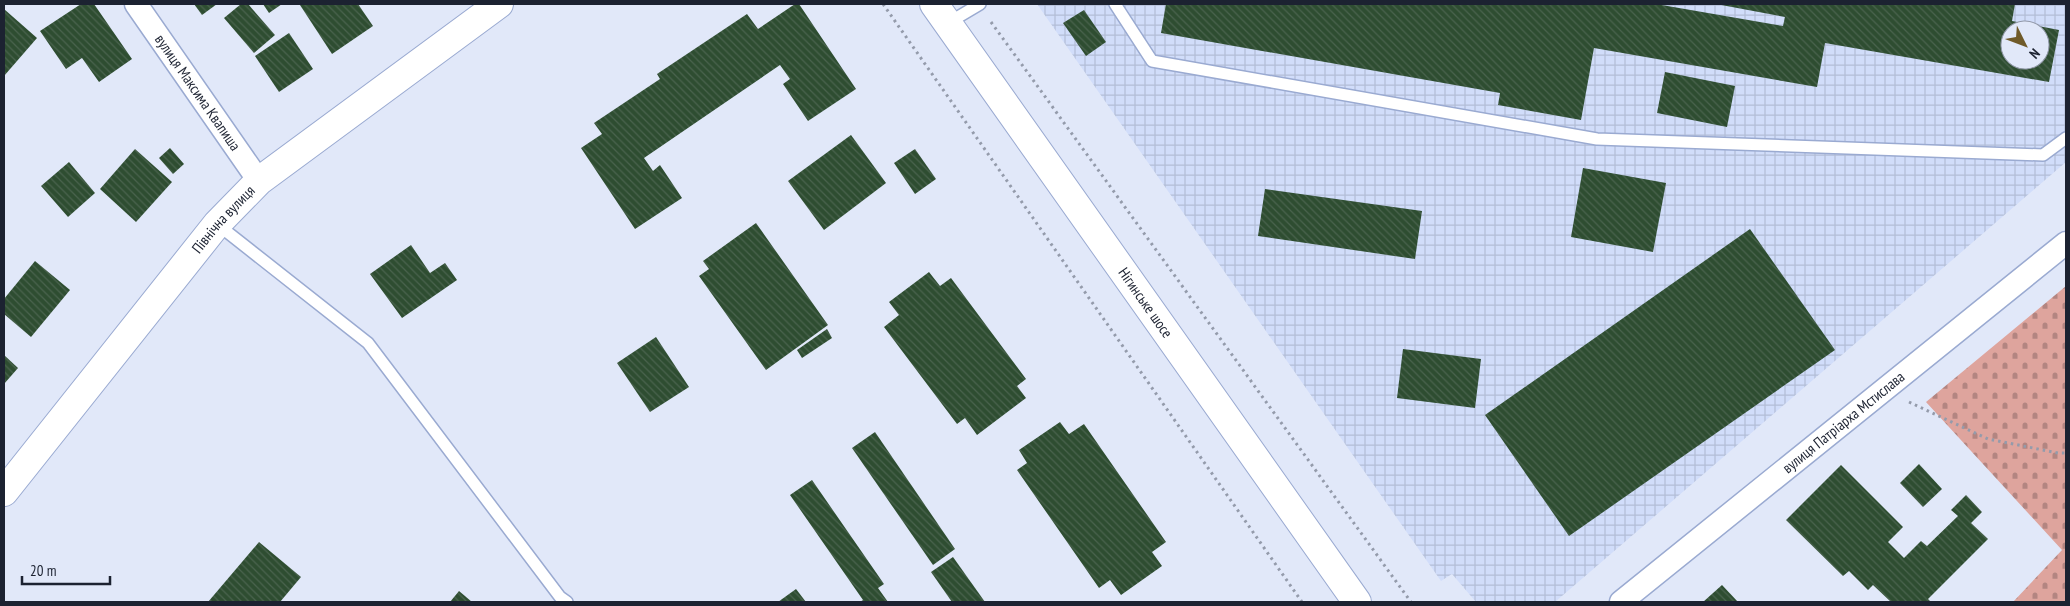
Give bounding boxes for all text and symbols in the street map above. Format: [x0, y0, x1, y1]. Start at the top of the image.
north arrow [2000, 20, 2050, 70]
street label: вулиця Максима Квапиша [151, 31, 245, 154]
text: N [2025, 45, 2044, 63]
street label: Північна вулиця [187, 181, 259, 257]
street label: Нігинське шосе [1114, 264, 1177, 341]
street label: вулиця Патріарха Мстислава [1778, 367, 1908, 477]
scale bar [22, 554, 110, 586]
text: 20 m [30, 561, 56, 580]

